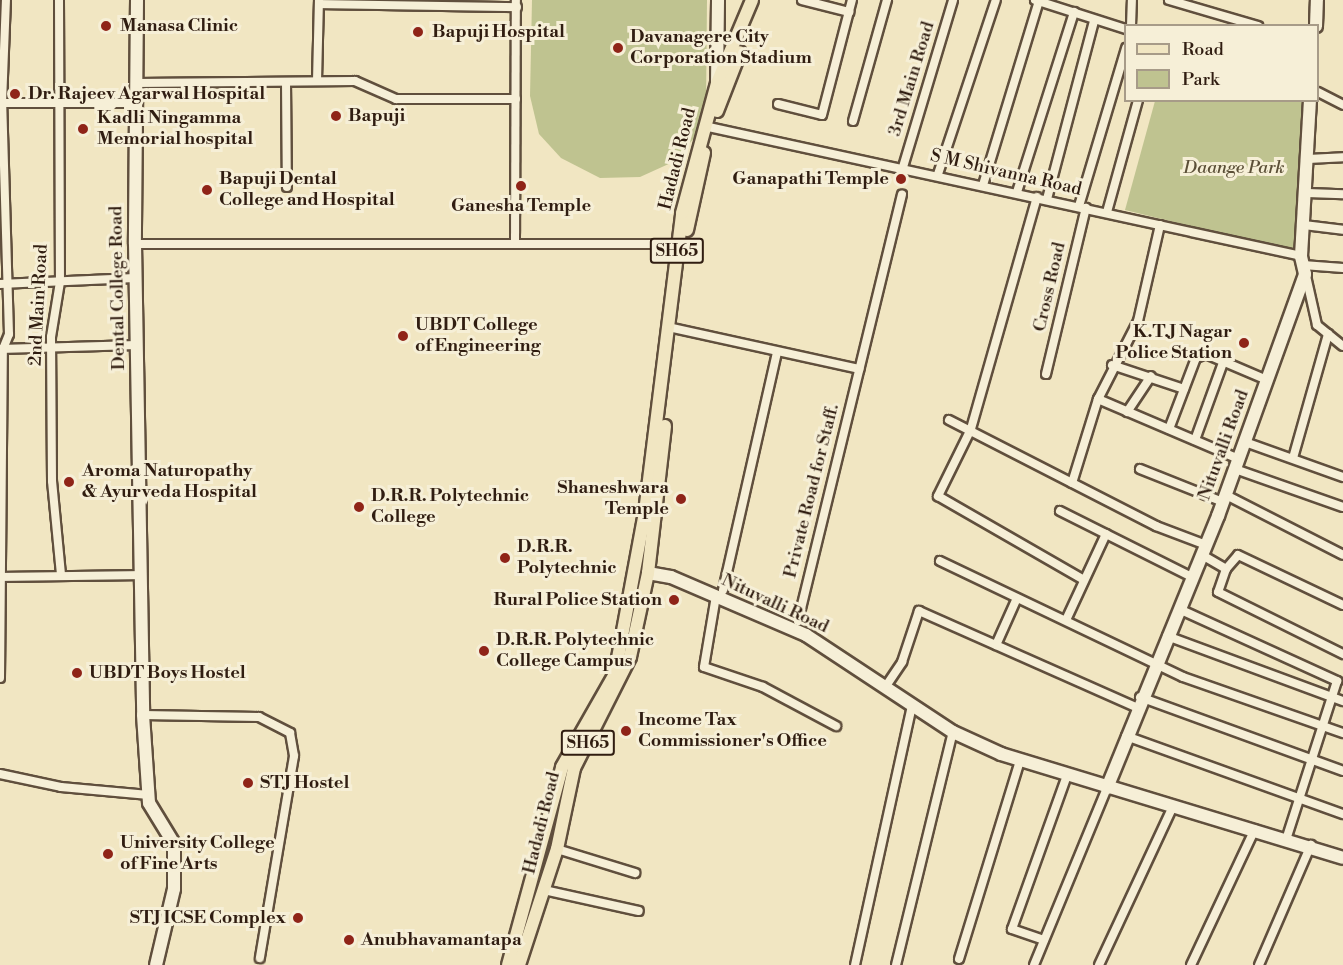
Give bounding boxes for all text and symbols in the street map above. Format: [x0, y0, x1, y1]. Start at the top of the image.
place label: Manasa Clinic [120, 15, 238, 37]
marker: Manasa Clinic [97, 17, 115, 35]
street label: 3rd Main Road [884, 19, 940, 139]
place label: Bapuji Hospital [432, 21, 565, 43]
marker: Bapuji Hospital [409, 23, 427, 41]
legend [1124, 24, 1319, 102]
place label: Davanagere City Corporation Stadium [630, 27, 812, 70]
text: Road [1182, 38, 1224, 61]
marker: Davanagere City Corporation Stadium [611, 41, 625, 55]
text: Park [1182, 68, 1219, 91]
place label: Dr. Rajeev Agarwal Hospital [28, 83, 265, 105]
marker: Dr. Rajeev Agarwal Hospital [6, 85, 24, 103]
place label: Bapuji [348, 105, 405, 127]
street label: Hadadi Road [655, 106, 701, 212]
place label: Kadli Ningamma Memorial hospital [97, 108, 253, 150]
marker: Bapuji [329, 109, 343, 123]
marker: Kadli Ningamma Memorial hospital [74, 120, 92, 138]
street label: S M Shivanna Road [928, 145, 1084, 201]
park label: Daange Park [1183, 157, 1285, 179]
place label: Ganapathi Temple [732, 168, 889, 190]
place label: Bapuji Dental College and Hospital [219, 169, 395, 212]
marker: Ganapathi Temple [894, 172, 908, 186]
marker: Ganesha Temple [514, 179, 528, 193]
marker: Bapuji Dental College and Hospital [200, 183, 214, 197]
place label: Ganesha Temple [451, 195, 591, 217]
street label: Dental College Road [106, 206, 130, 370]
road number: SH65 [648, 238, 706, 264]
street label: Cross Road [1029, 240, 1071, 334]
street label: 2nd Main Road [25, 243, 53, 367]
place label: UBDT College of Engineering [415, 315, 541, 358]
place label: K.T.J Nagar Police Station [1115, 322, 1232, 364]
marker: UBDT College of Engineering [396, 329, 410, 343]
marker: K.T.J Nagar Police Station [1237, 336, 1251, 350]
street label: Nituvalli Road [1194, 387, 1254, 503]
street label: Private Road for Staff. [780, 402, 844, 580]
place label: Aroma Naturopathy & Ayurveda Hospital [82, 461, 257, 504]
marker: Aroma Naturopathy & Ayurveda Hospital [60, 473, 78, 491]
place label: Shaneshwara Temple [557, 478, 669, 520]
place label: D.R.R. Polytechnic College [371, 486, 529, 528]
marker: Shaneshwara Temple [674, 492, 688, 506]
marker: D.R.R. Polytechnic College [352, 500, 366, 514]
place label: D.R.R. Polytechnic [517, 537, 617, 580]
marker: D.R.R. Polytechnic [498, 551, 512, 565]
street label: Nituvalli Road [718, 570, 832, 638]
place label: Rural Police Station [494, 589, 662, 611]
marker: Rural Police Station [667, 593, 681, 607]
place label: D.R.R. Polytechnic College Campus [496, 630, 654, 672]
marker: D.R.R. Polytechnic College Campus [477, 644, 491, 658]
place label: UBDT Boys Hostel [89, 662, 246, 684]
marker: UBDT Boys Hostel [70, 666, 84, 680]
place label: Income Tax Commissioner's Office [638, 710, 827, 752]
marker: Income Tax Commissioner's Office [619, 724, 633, 738]
road number: SH65 [560, 730, 616, 756]
street label: Hadadi Road [519, 770, 565, 876]
place label: STJ Hostel [260, 772, 349, 794]
marker: STJ Hostel [241, 776, 255, 790]
place label: University College of Fine Arts [120, 833, 275, 876]
marker: University College of Fine Arts [101, 847, 115, 861]
place label: STJ ICSE Complex [130, 907, 286, 929]
marker: STJ ICSE Complex [291, 911, 305, 925]
place label: Anubhavamantapa [361, 929, 522, 951]
marker: Anubhavamantapa [342, 933, 356, 947]

